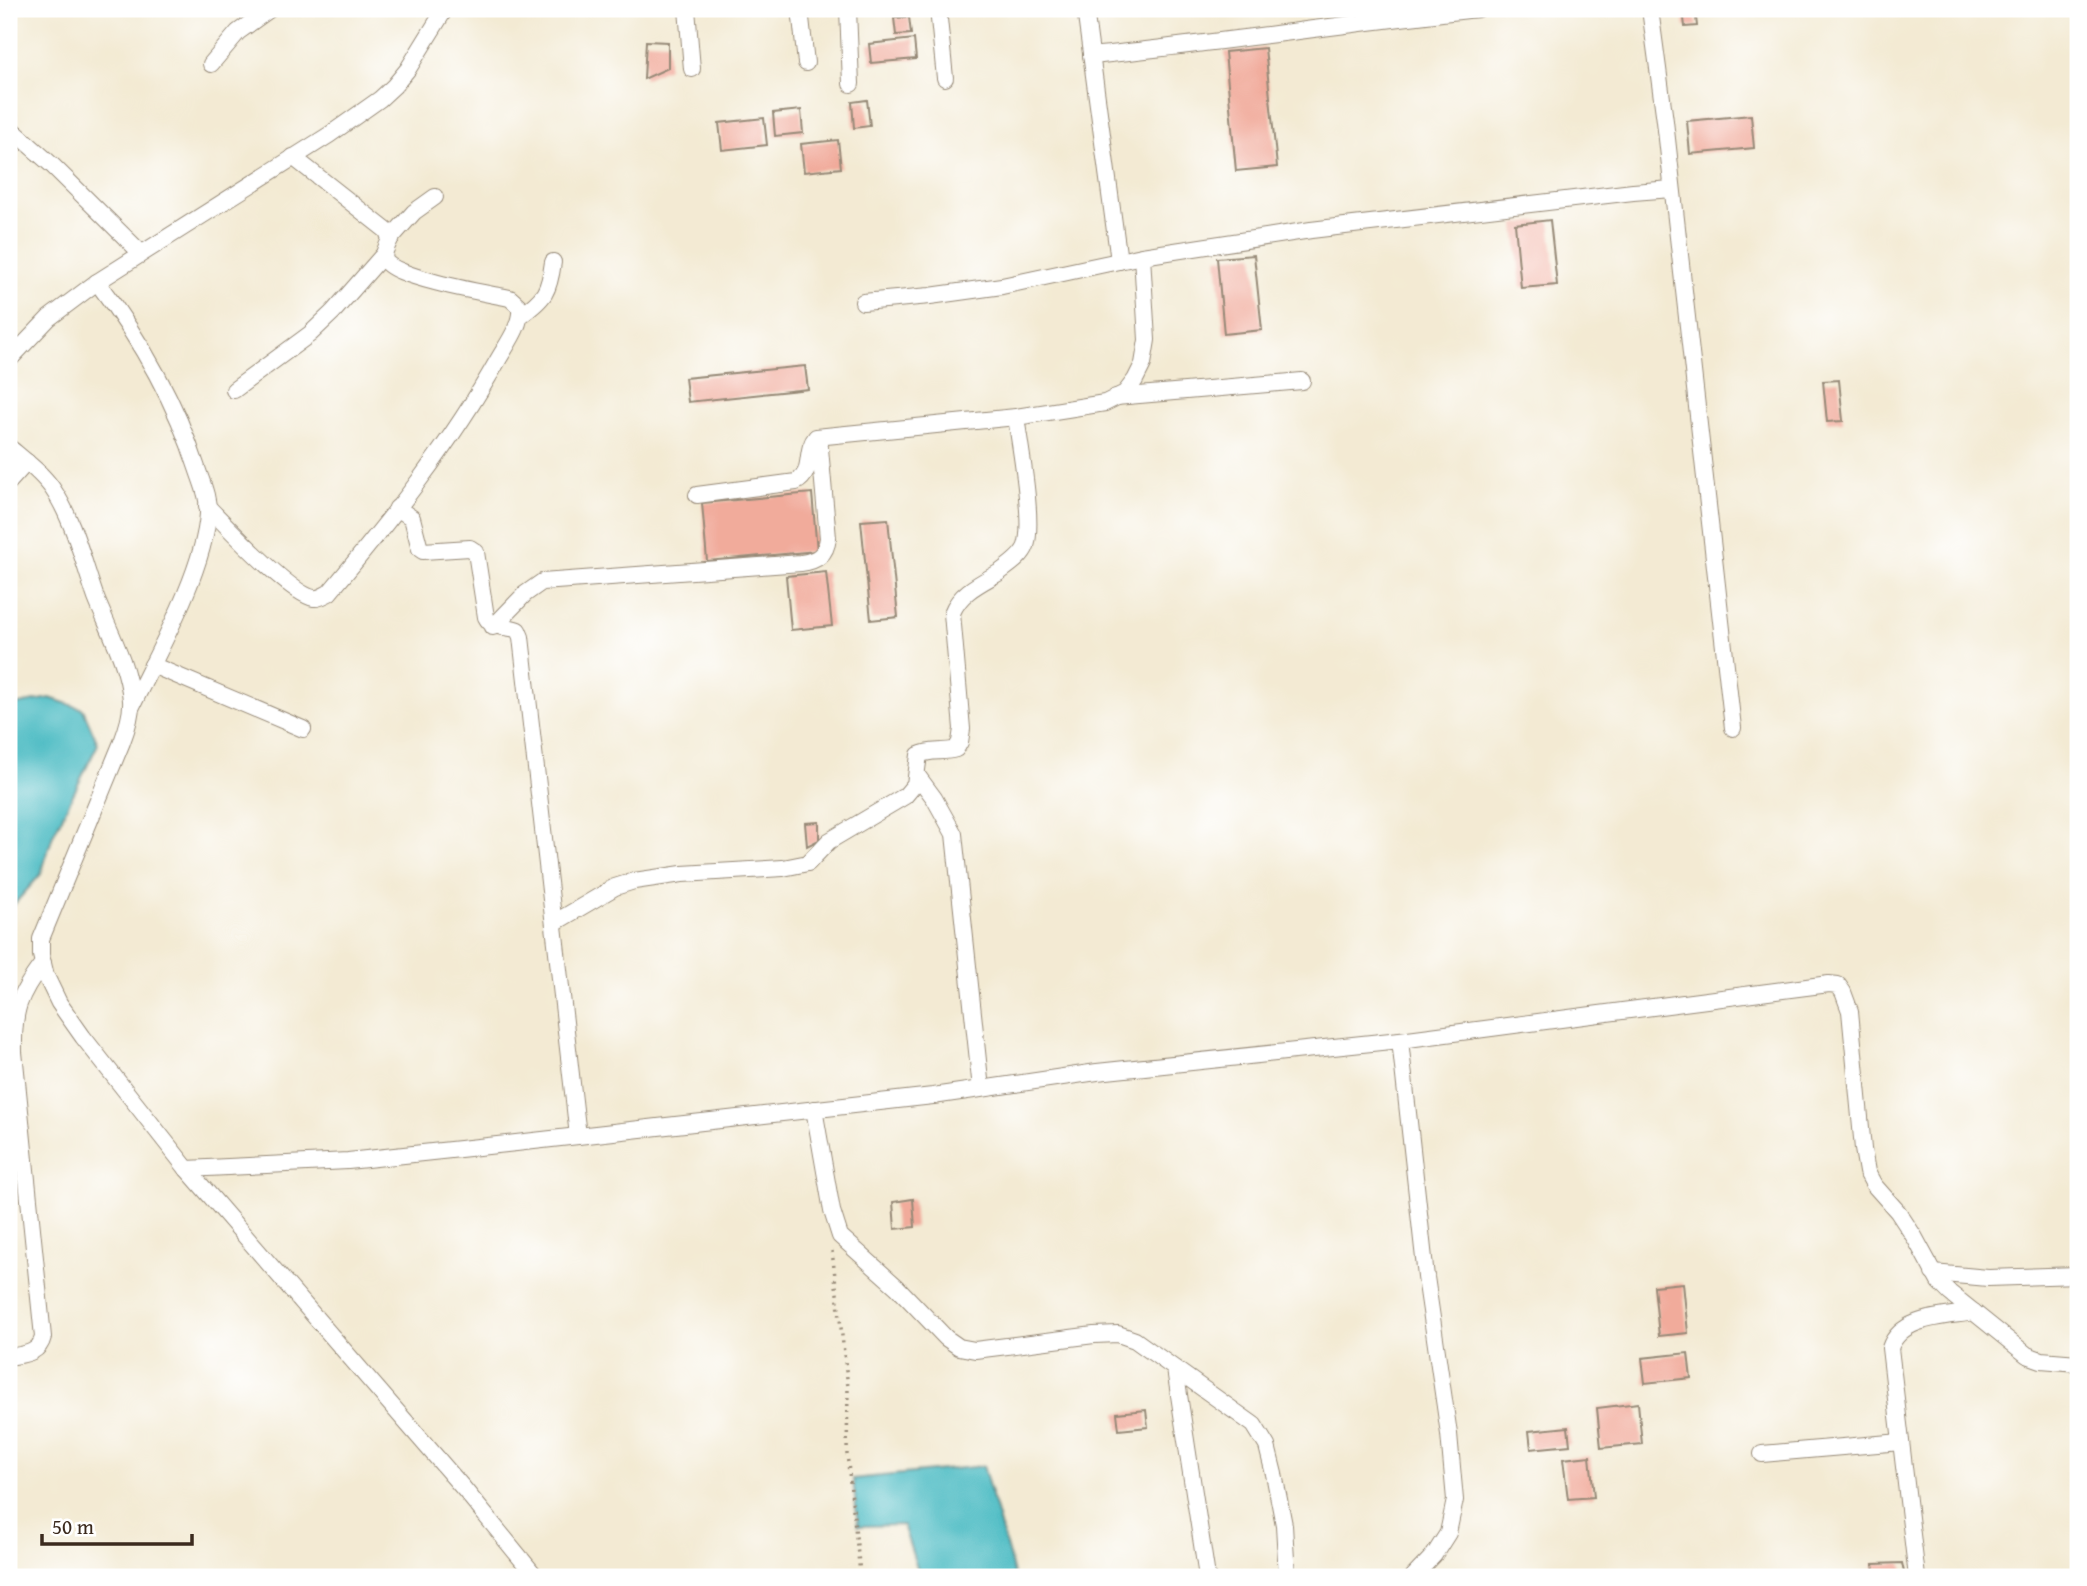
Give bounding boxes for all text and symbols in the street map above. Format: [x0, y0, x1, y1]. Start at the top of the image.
scale bar [42, 1502, 192, 1546]
text: 50 m [52, 1511, 94, 1542]

